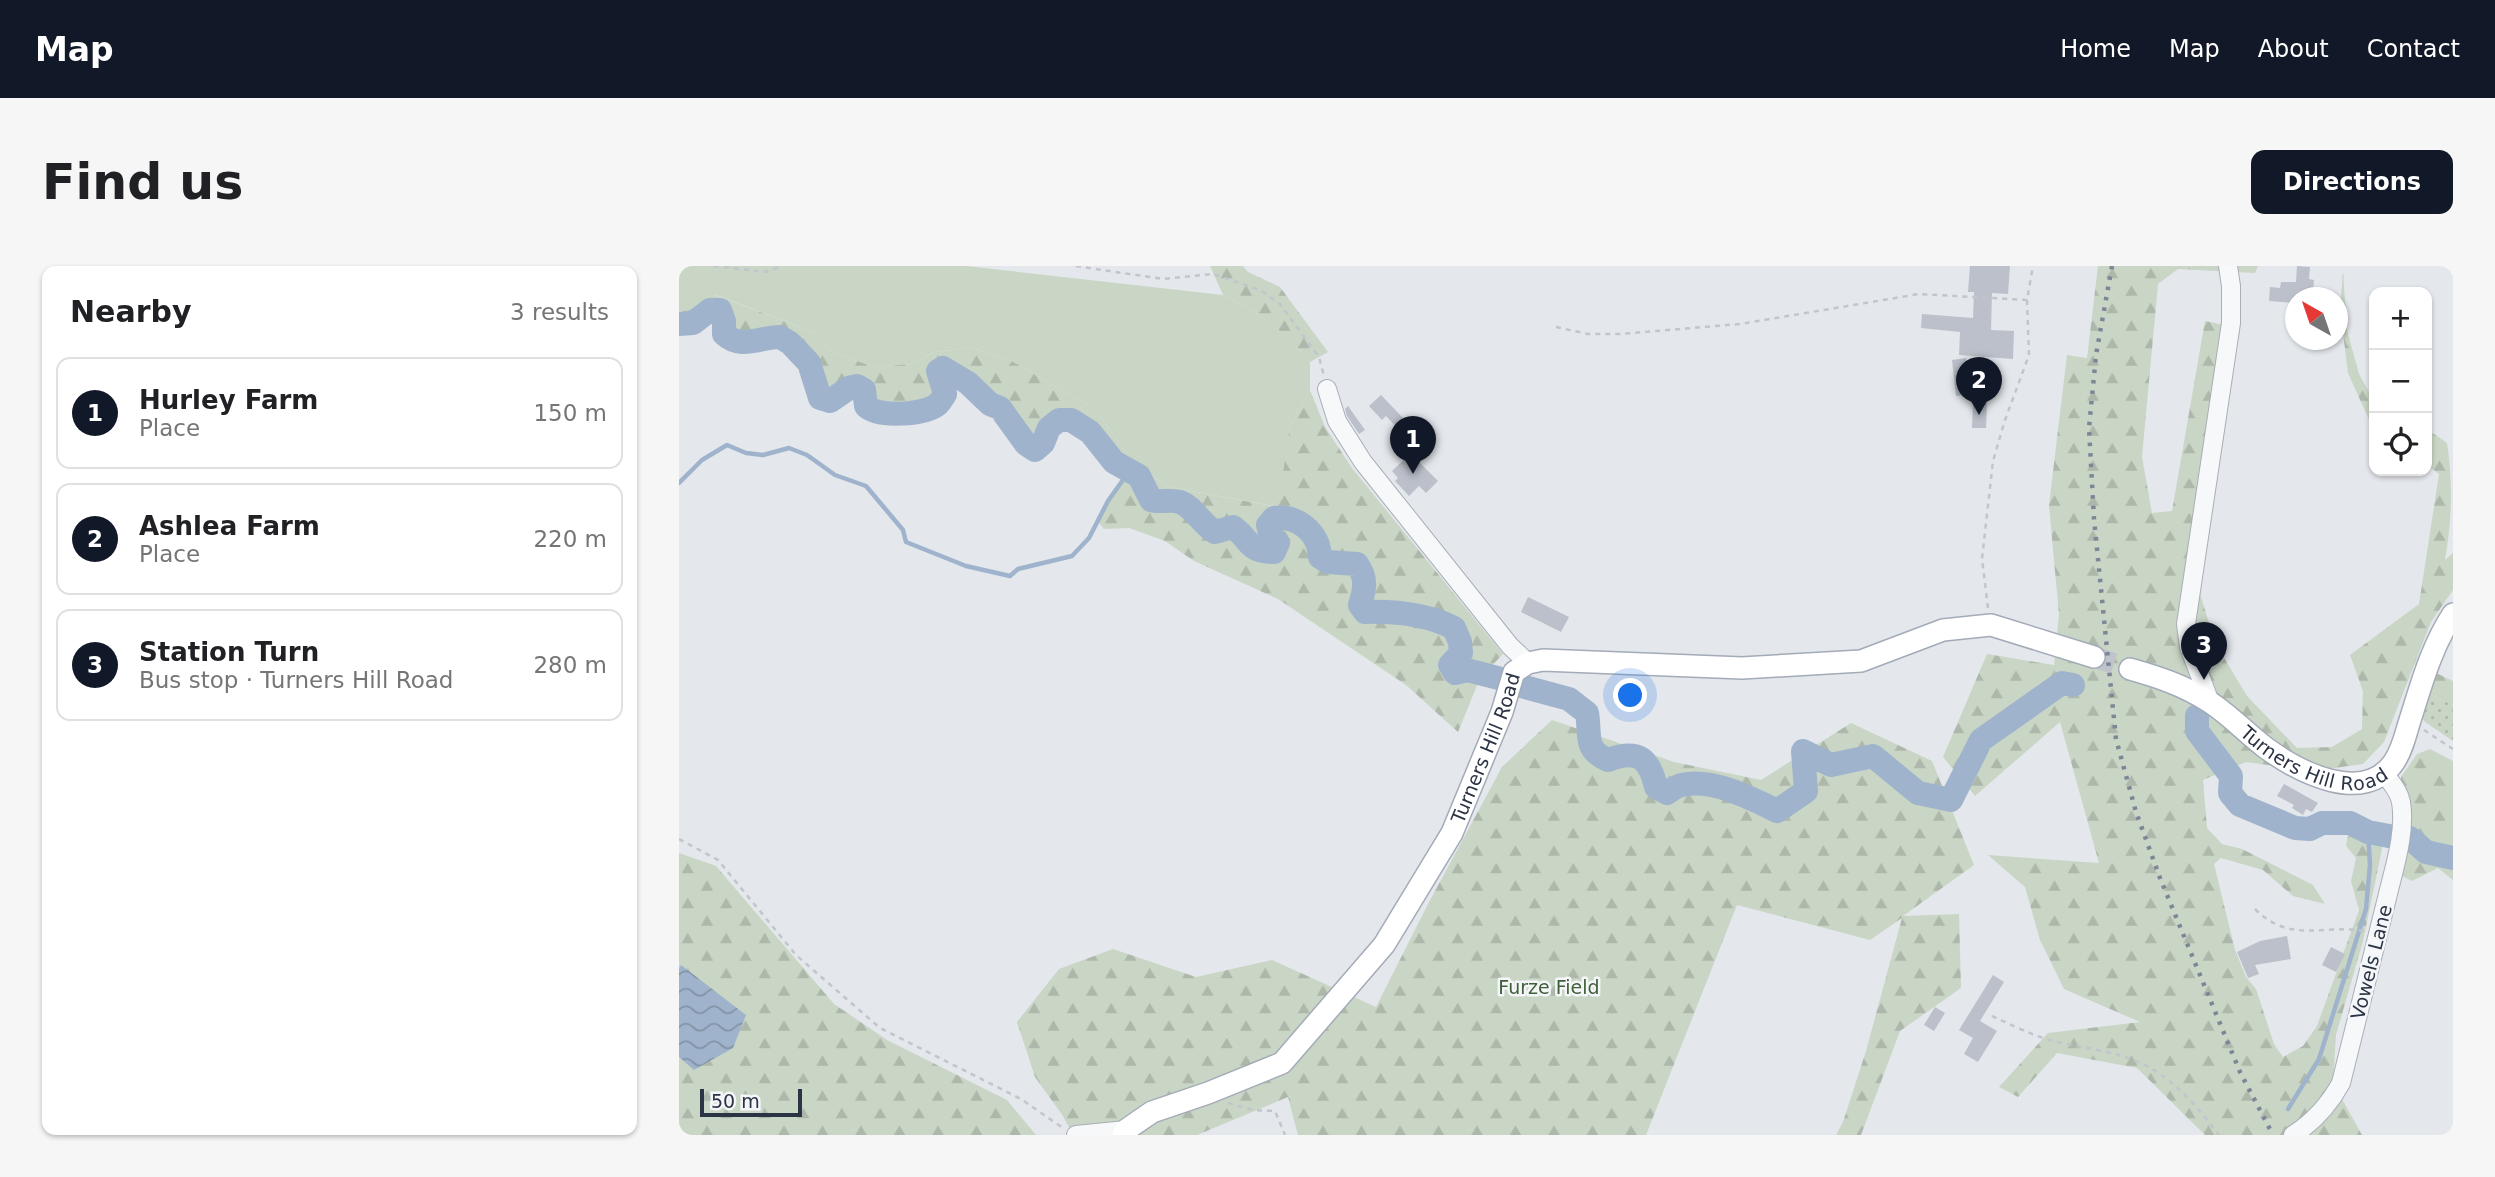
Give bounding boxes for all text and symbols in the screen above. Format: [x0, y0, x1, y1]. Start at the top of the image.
text: Map [35, 30, 114, 69]
text: Home [2060, 35, 2131, 63]
text: Map [2169, 35, 2220, 63]
text: About [2258, 35, 2329, 63]
text: Contact [2367, 35, 2460, 63]
button: Directions [2251, 150, 2453, 214]
text: Find us [42, 154, 243, 211]
north arrow [2285, 287, 2348, 350]
map controls [2369, 287, 2432, 476]
button: + [2369, 287, 2432, 350]
text: Nearby [70, 294, 192, 329]
text: 3 results [510, 299, 609, 325]
button: − [2369, 350, 2432, 413]
pin: 2 [1956, 357, 2002, 415]
text: Hurley Farm [139, 385, 318, 415]
text: 1 [87, 400, 103, 426]
text: 150 m [533, 400, 607, 426]
button: locate [2369, 413, 2432, 476]
text: Place [139, 415, 200, 441]
pin: 1 [1390, 416, 1436, 474]
text: Ashlea Farm [139, 511, 320, 541]
text: 2 [87, 526, 103, 552]
text: 220 m [533, 526, 607, 552]
text: Place [139, 541, 200, 567]
pin: 3 [2181, 622, 2227, 680]
text: Station Turn [139, 637, 319, 667]
text: 3 [87, 652, 103, 678]
text: 280 m [533, 652, 607, 678]
text: Bus stop · Turners Hill Road [139, 667, 453, 693]
street label: Turners Hill Road [1446, 670, 1524, 827]
your location [1613, 678, 1647, 712]
street label: Turners Hill Road [2236, 720, 2392, 795]
street label: Vowels Lane [2346, 902, 2396, 1022]
park label: Furze Field [1498, 976, 1600, 998]
scale bar [700, 1086, 801, 1118]
text: 50 m [711, 1090, 760, 1112]

